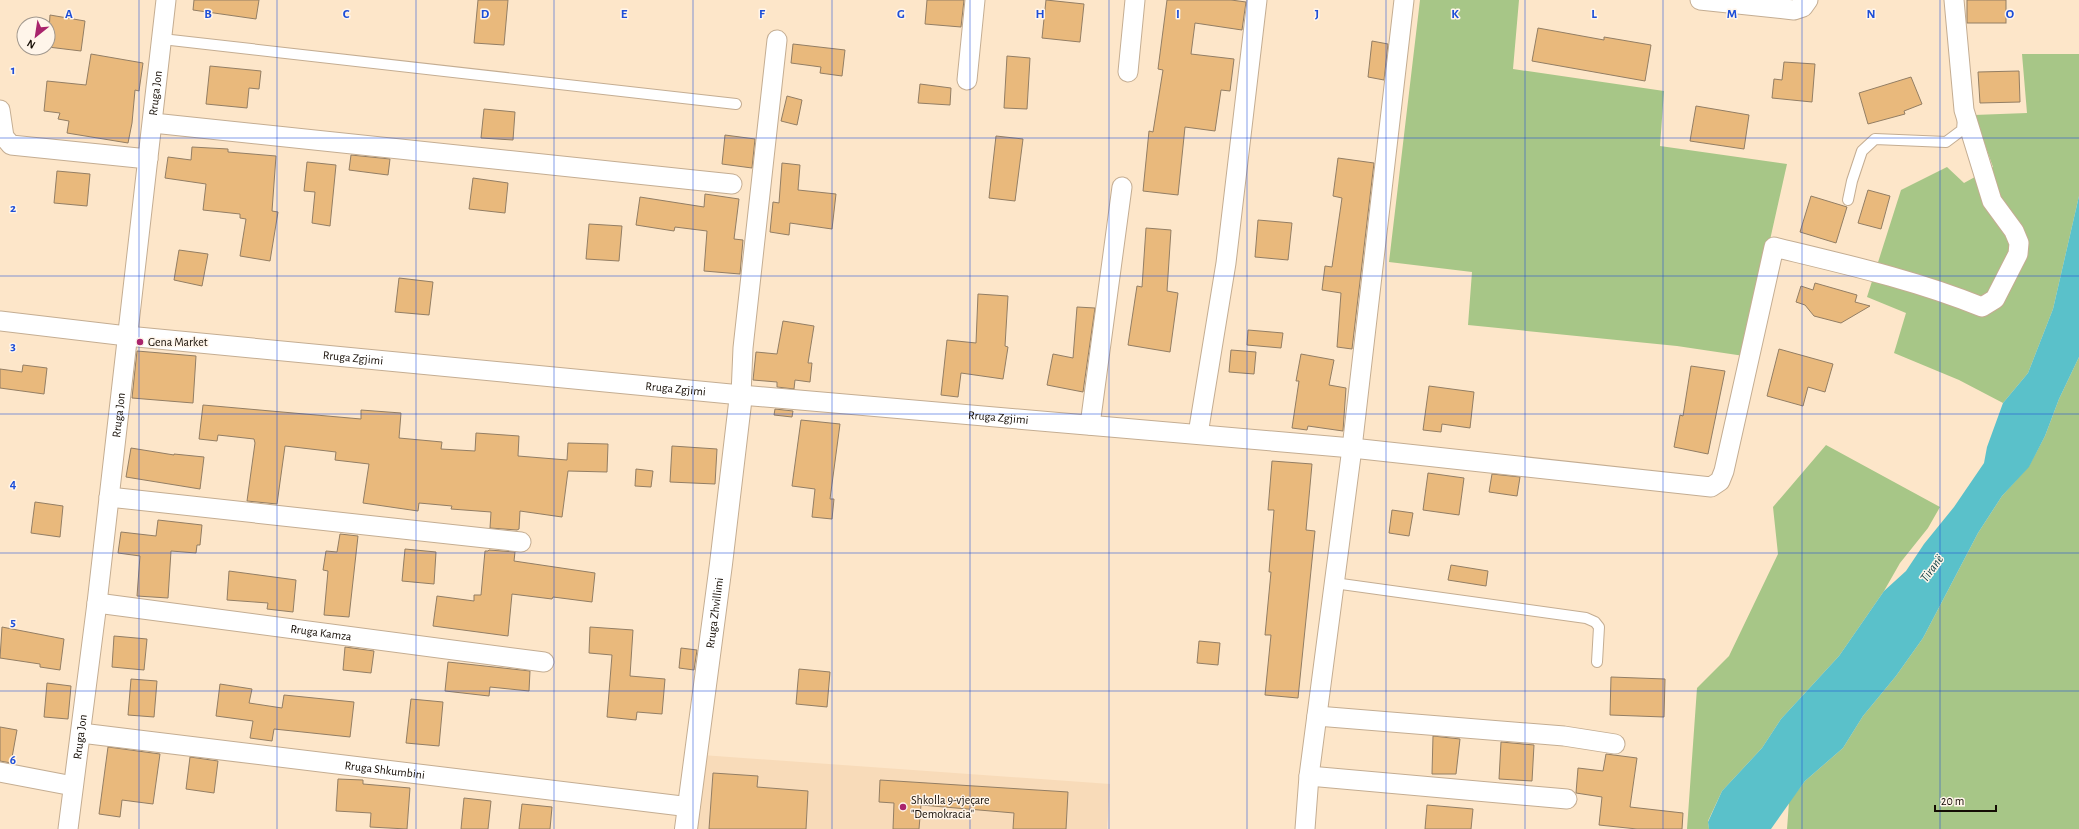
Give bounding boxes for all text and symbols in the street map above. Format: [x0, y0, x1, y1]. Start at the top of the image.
text: A [65, 8, 73, 21]
text: B [204, 8, 212, 21]
text: C [343, 8, 350, 21]
text: D [481, 8, 490, 21]
text: E [621, 8, 628, 21]
text: F [759, 8, 766, 21]
text: G [897, 8, 905, 21]
text: H [1035, 8, 1045, 21]
text: I [1176, 8, 1180, 21]
text: J [1315, 8, 1319, 21]
text: K [1451, 8, 1459, 21]
text: L [1591, 8, 1597, 21]
text: M [1727, 8, 1737, 21]
text: N [1866, 8, 1876, 21]
text: O [2006, 8, 2015, 21]
north arrow [16, 16, 56, 56]
text: N [25, 38, 37, 51]
text: 1 [11, 64, 15, 77]
street label: Rruga Jon [147, 70, 164, 116]
text: 2 [10, 202, 16, 215]
place label: Gena Market [148, 336, 208, 348]
marker: Gena Market [135, 337, 145, 347]
text: 3 [10, 340, 16, 353]
street label: Rruga Zgjimi [322, 349, 384, 367]
street label: Rruga Zgjimi [645, 380, 706, 398]
street label: Rruga Jon [110, 392, 127, 438]
street label: Rruga Zgjimi [968, 409, 1029, 426]
text: 4 [10, 478, 17, 491]
water label: Tiranë [1918, 553, 1946, 585]
street label: Rruga Zhvillimi [704, 577, 725, 649]
text: 5 [10, 616, 16, 629]
street label: Rruga Kamza [290, 623, 353, 643]
street label: Rruga Jon [71, 714, 89, 760]
text: 6 [10, 754, 16, 767]
street label: Rruga Shkumbini [344, 759, 426, 781]
scale bar [1935, 787, 1996, 813]
place label: Shkolla 9-vjeçare "Demokracia" [911, 794, 989, 820]
text: 20 m [1941, 795, 1964, 807]
marker: Shkolla 9-vjeçare "Demokracia" [898, 802, 908, 812]

